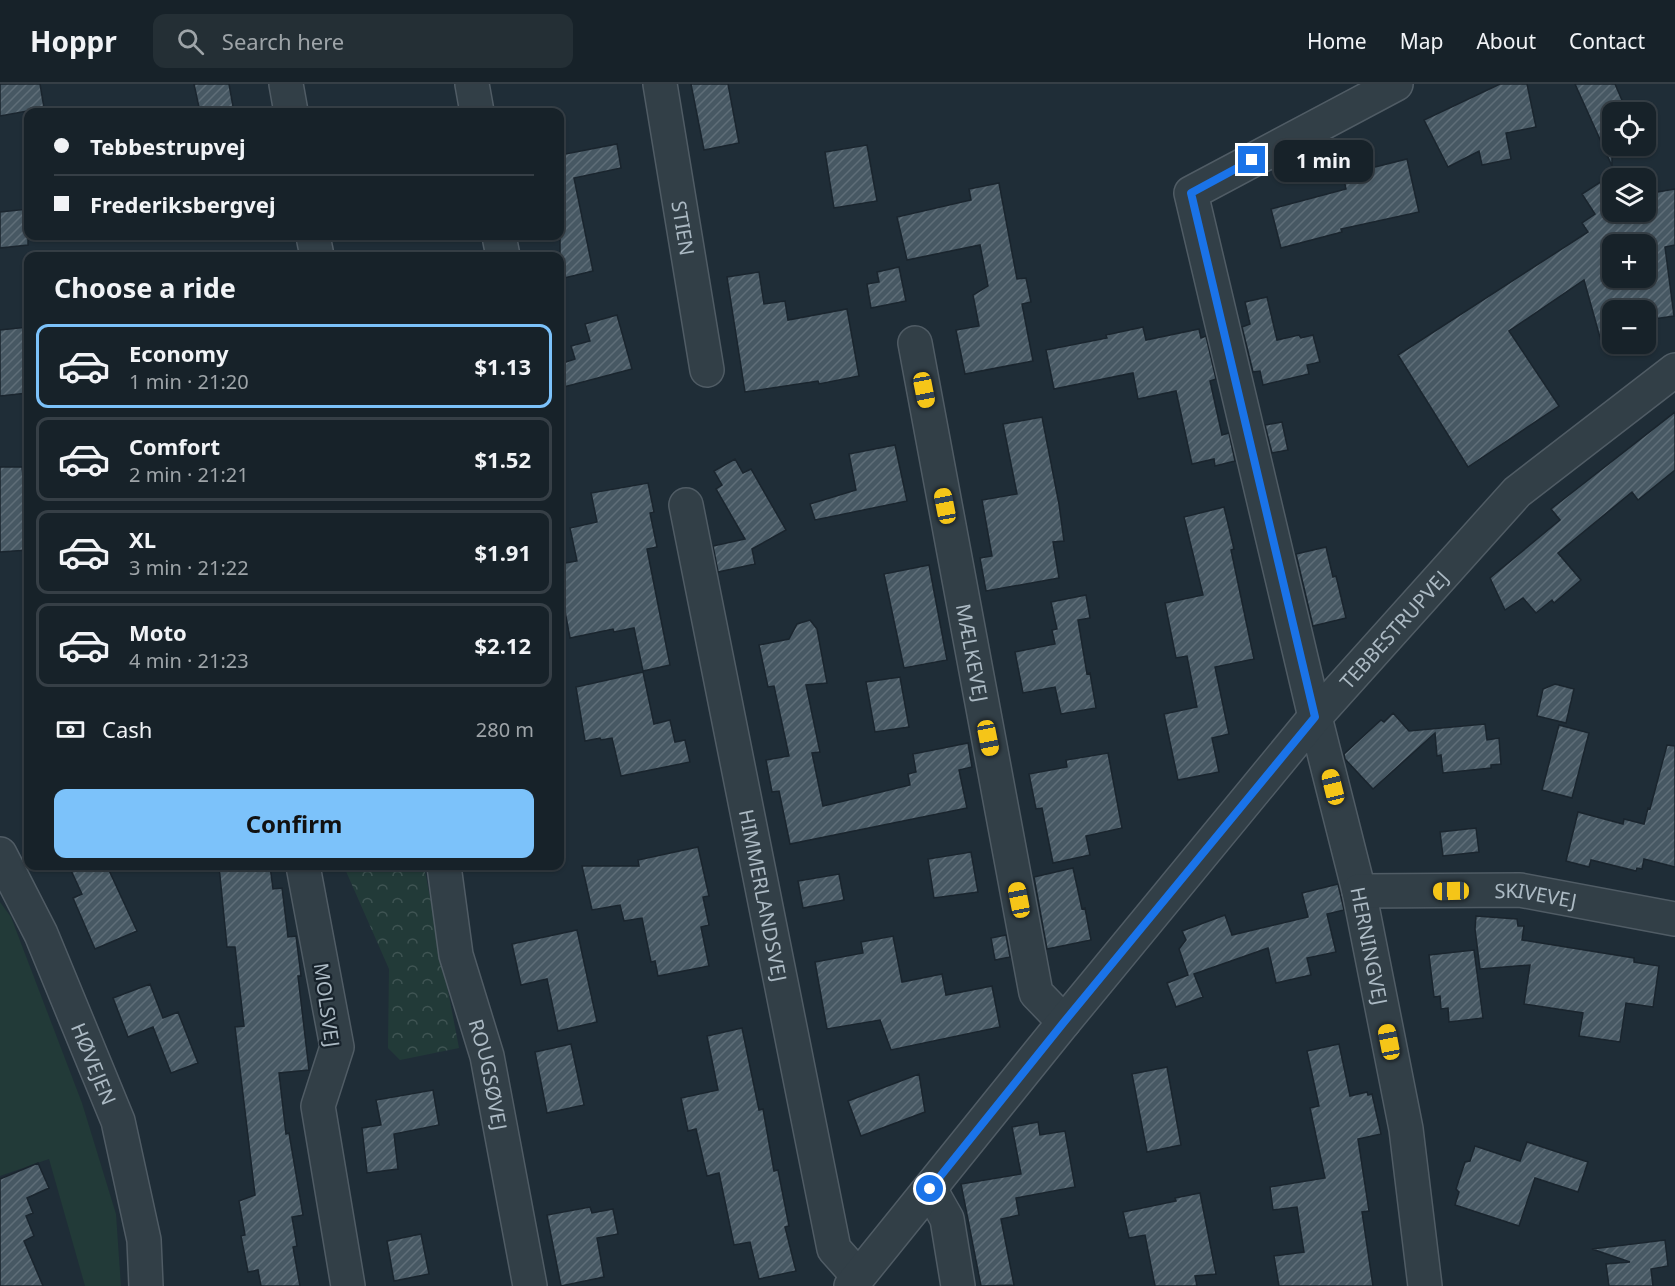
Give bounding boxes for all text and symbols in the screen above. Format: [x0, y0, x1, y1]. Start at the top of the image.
search box [153, 14, 573, 68]
text: Hoppr [30, 22, 117, 60]
icon: search [174, 25, 207, 58]
text: Search here [222, 26, 344, 56]
text: Home [1307, 27, 1367, 55]
text: Map [1400, 27, 1443, 55]
text: About [1476, 27, 1536, 55]
text: Contact [1569, 27, 1645, 55]
map controls [1602, 102, 1656, 354]
button: locate [1602, 102, 1656, 156]
text: Tebbestrupvej [90, 131, 246, 161]
callout: 1 min [1273, 139, 1372, 181]
route end [1238, 146, 1265, 173]
text: 1 min [1296, 147, 1351, 174]
button: layers [1602, 168, 1656, 222]
text: Frederiksbergvej [90, 189, 276, 219]
street label: STIEN [666, 199, 701, 258]
button: + [1602, 234, 1656, 288]
text: Choose a ride [54, 269, 236, 306]
button: − [1602, 300, 1656, 354]
text: Economy [129, 338, 228, 368]
icon: car [57, 339, 111, 393]
text: $1.13 [474, 351, 531, 381]
text: 1 min · 21:20 [129, 368, 249, 395]
car [912, 371, 936, 409]
text: Comfort [129, 431, 220, 461]
icon: car [57, 432, 111, 486]
text: $1.52 [474, 444, 531, 474]
text: 2 min · 21:21 [129, 461, 249, 488]
car [933, 487, 957, 525]
text: XL [129, 524, 156, 554]
icon: car [57, 525, 111, 579]
text: $1.91 [474, 537, 531, 567]
text: 3 min · 21:22 [129, 554, 249, 581]
street label: TEBBESTRUPVEJ [1333, 564, 1454, 694]
street label: MÆLKEVEJ [950, 601, 995, 704]
text: Moto [129, 617, 187, 647]
icon: car [57, 618, 111, 672]
text: $2.12 [474, 630, 531, 660]
text: 4 min · 21:23 [129, 647, 249, 674]
icon: cash [54, 713, 87, 746]
text: Cash [102, 714, 152, 744]
text: 280 m [476, 716, 534, 743]
car [976, 719, 1000, 757]
car [1320, 767, 1346, 807]
button: Confirm [54, 789, 534, 858]
street label: HIMMERLANDSVEJ [733, 807, 794, 984]
street label: SKIVEVEJ [1494, 876, 1579, 914]
car [1007, 881, 1031, 919]
car [1433, 882, 1469, 900]
street label: HERNINGVEJ [1345, 884, 1395, 1007]
street label: MOLSVEJ [308, 961, 346, 1049]
street label: ROUGSØVEJ [463, 1016, 514, 1132]
street label: HØVEJEN [65, 1018, 123, 1109]
car [1377, 1023, 1401, 1061]
route start [916, 1175, 943, 1202]

